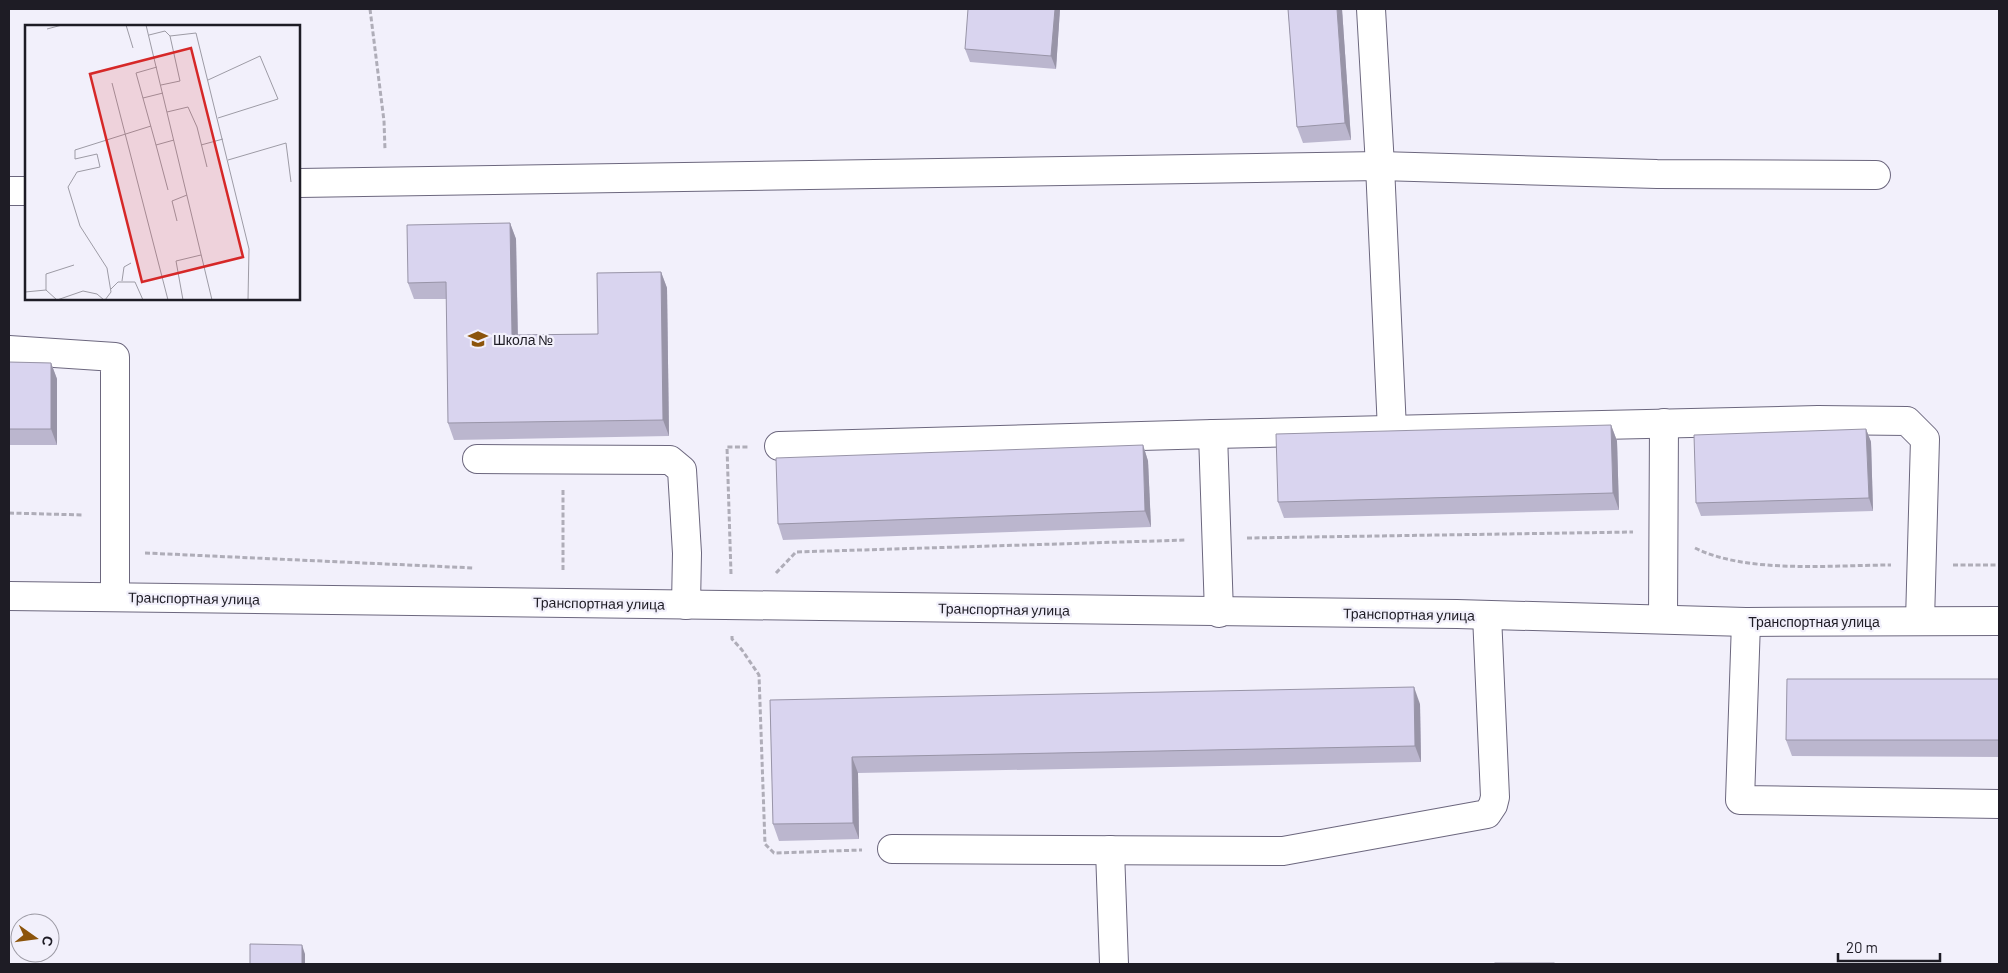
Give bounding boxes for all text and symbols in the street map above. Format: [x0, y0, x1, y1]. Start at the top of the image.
inset map [25, 25, 300, 300]
school or university icon: Школа № [467, 328, 489, 350]
place label: Школа № [493, 331, 553, 348]
street label: Транспортная улица [128, 588, 260, 608]
street label: Транспортная улица [533, 593, 665, 613]
street label: Транспортная улица [938, 599, 1070, 619]
street label: Транспортная улица [1343, 604, 1475, 624]
street label: Транспортная улица [1748, 613, 1880, 630]
north arrow [10, 913, 60, 963]
scale bar [1838, 930, 1940, 962]
text: С [39, 934, 58, 948]
text: 20 m [1846, 938, 1878, 956]

